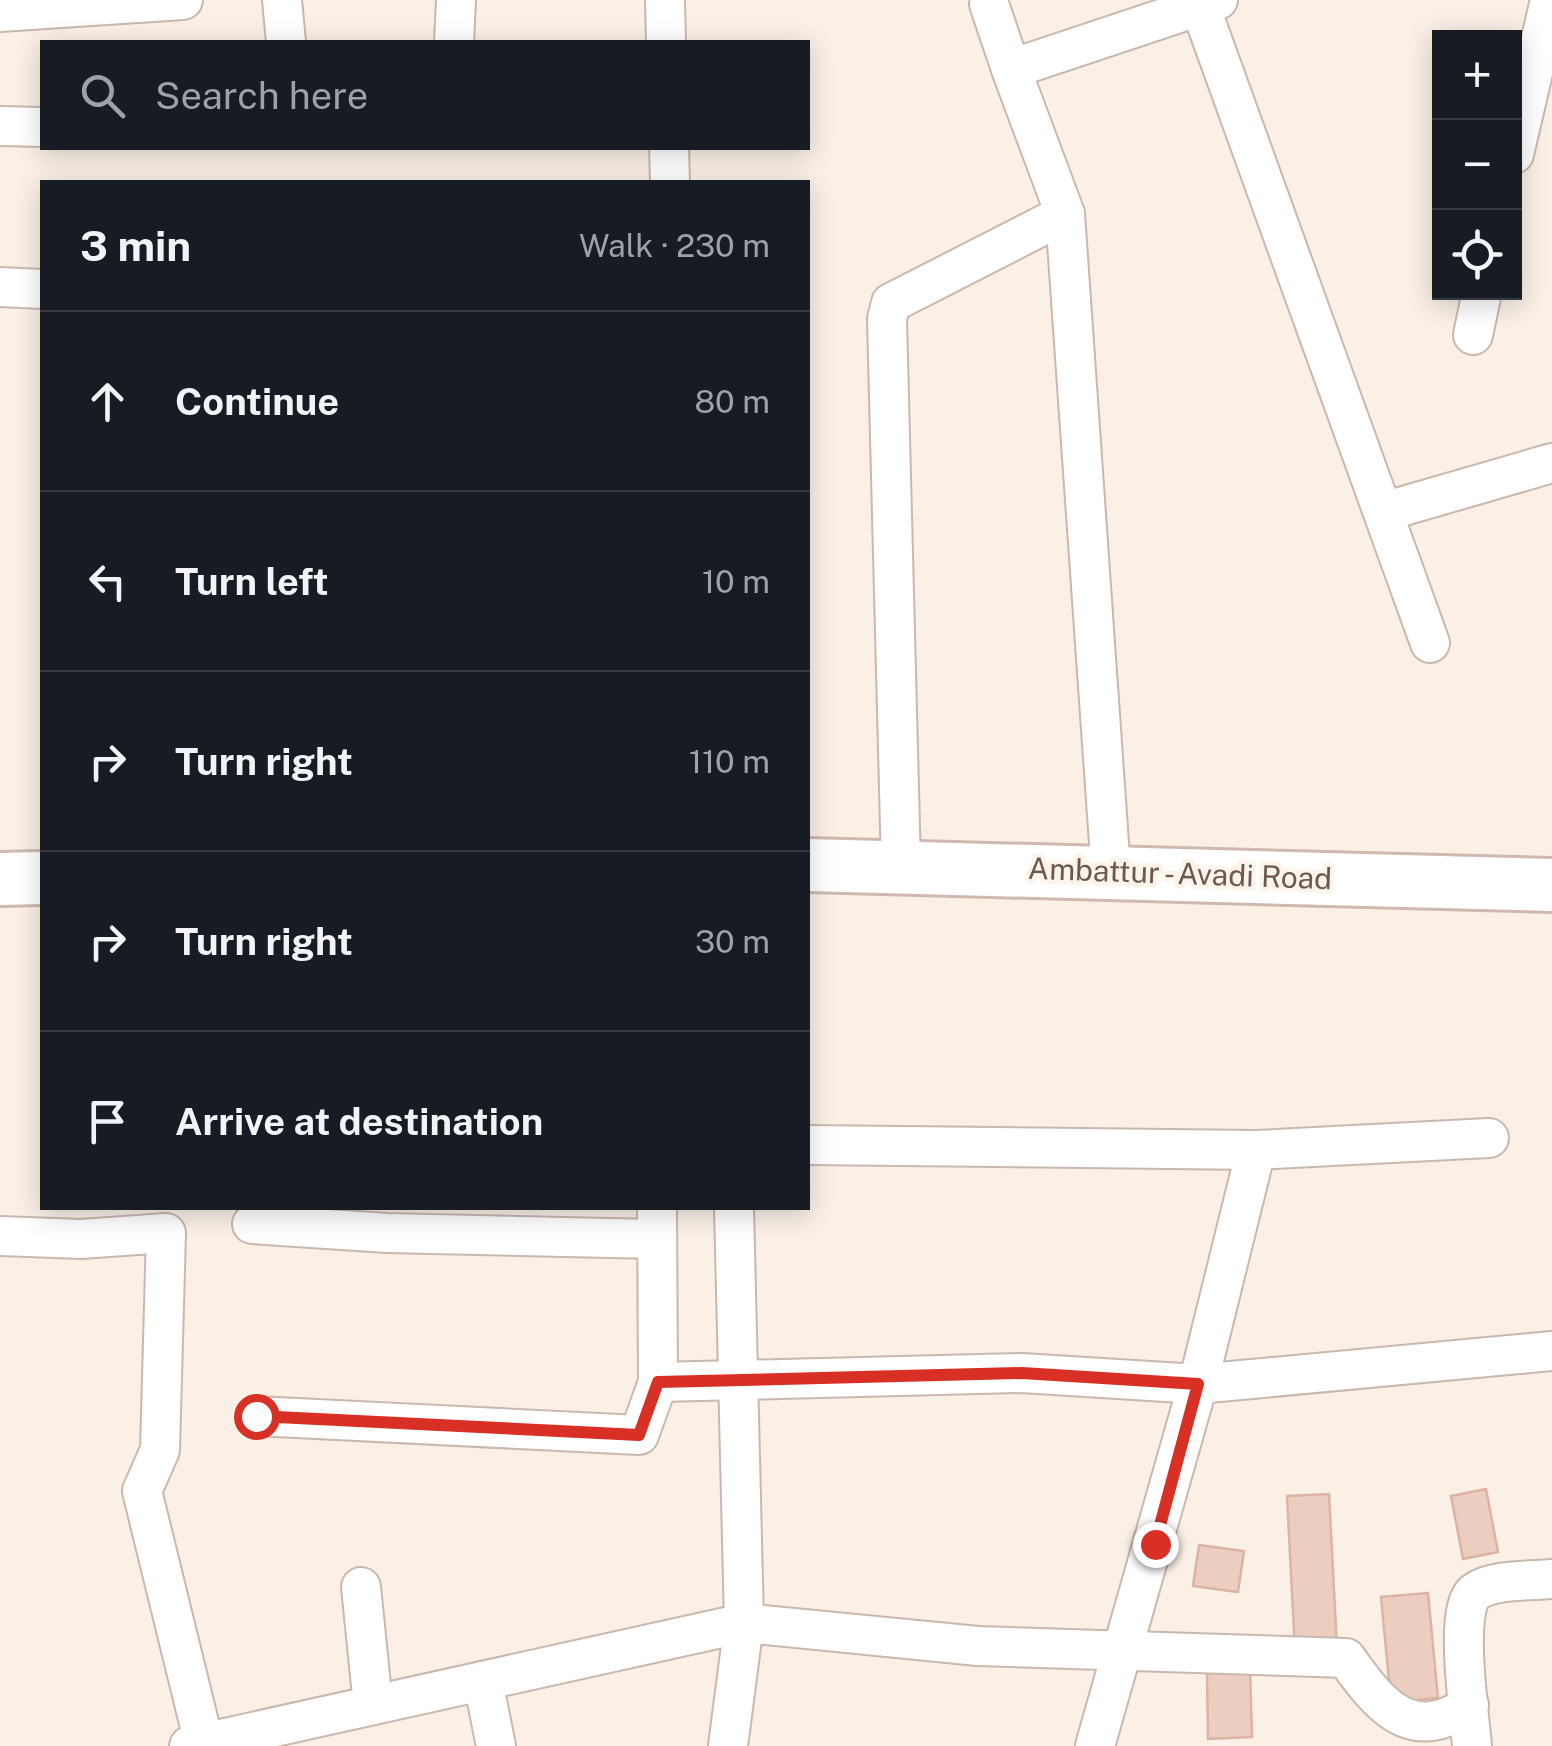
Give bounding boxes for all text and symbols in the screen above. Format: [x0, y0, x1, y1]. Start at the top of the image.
map controls [1432, 30, 1522, 300]
button: + [1432, 30, 1522, 120]
search box [40, 40, 810, 150]
icon: search [75, 68, 130, 123]
text: Search here [155, 73, 368, 118]
button: − [1432, 120, 1522, 210]
button: locate [1432, 210, 1522, 300]
text: 3 min [80, 221, 191, 270]
text: Walk · 230 m [579, 227, 770, 264]
icon: ahead [80, 374, 135, 429]
text: Continue [175, 379, 339, 424]
text: 80 m [694, 383, 770, 420]
icon: left [80, 554, 135, 609]
text: Turn left [175, 559, 329, 604]
text: 10 m [702, 563, 770, 600]
icon: right [80, 734, 135, 789]
text: Turn right [175, 739, 353, 784]
text: 110 m [689, 743, 770, 780]
street label: Ambattur - Avadi Road [1027, 850, 1333, 896]
icon: right [80, 914, 135, 969]
text: Turn right [175, 919, 353, 964]
text: 30 m [695, 923, 770, 960]
icon: arrive [80, 1094, 135, 1149]
text: Arrive at destination [175, 1099, 543, 1144]
route start [234, 1394, 280, 1440]
route end [1133, 1522, 1179, 1568]

